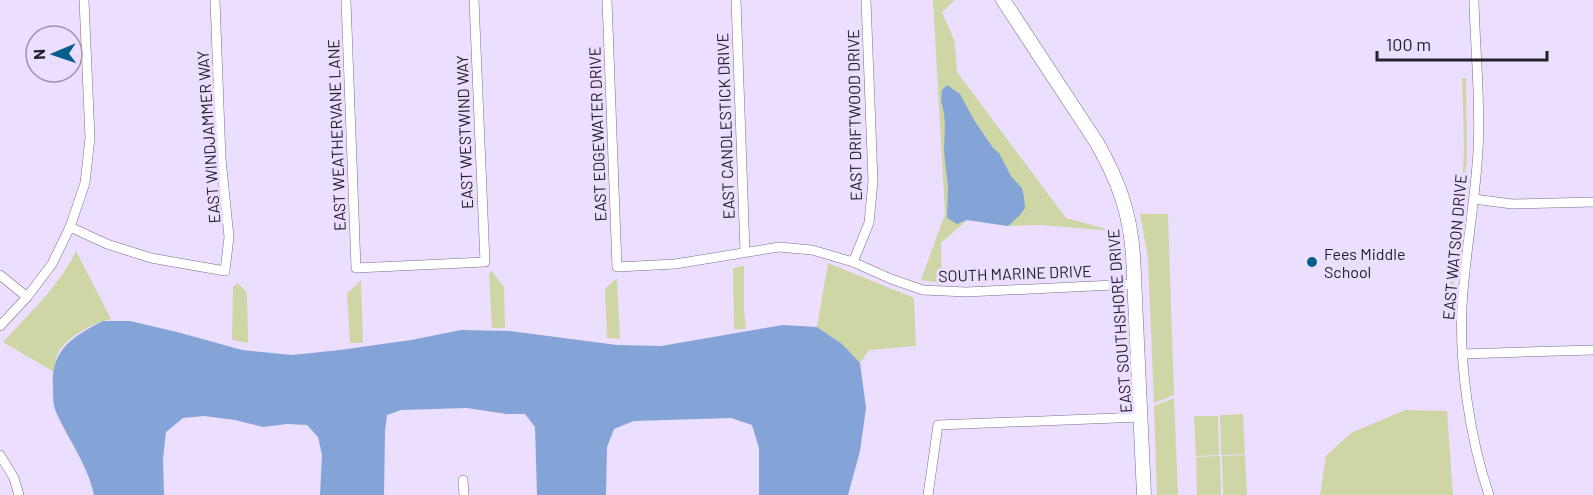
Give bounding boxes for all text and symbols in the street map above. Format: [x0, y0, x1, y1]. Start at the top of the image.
north arrow [24, 24, 84, 84]
scale bar [1377, 24, 1546, 62]
street label: EAST DRIFTWOOD DRIVE [843, 29, 865, 201]
street label: EAST CANDLESTICK DRIVE [712, 33, 738, 219]
text: 100 m [1386, 33, 1431, 55]
street label: EAST WEATHERVANE LANE [323, 39, 349, 231]
street label: EAST EDGEWATER DRIVE [584, 46, 610, 222]
text: N [29, 49, 48, 60]
street label: EAST WINDJAMMER WAY [192, 50, 224, 224]
street label: EAST WESTWIND WAY [452, 55, 476, 209]
street label: EAST WATSON DRIVE [1438, 173, 1470, 321]
street label: EAST SOUTHSHORE DRIVE [1103, 228, 1135, 414]
place label: Fees Middle School [1324, 244, 1405, 281]
marker: Fees Middle School [1305, 255, 1319, 269]
street label: SOUTH MARINE DRIVE [938, 261, 1092, 285]

